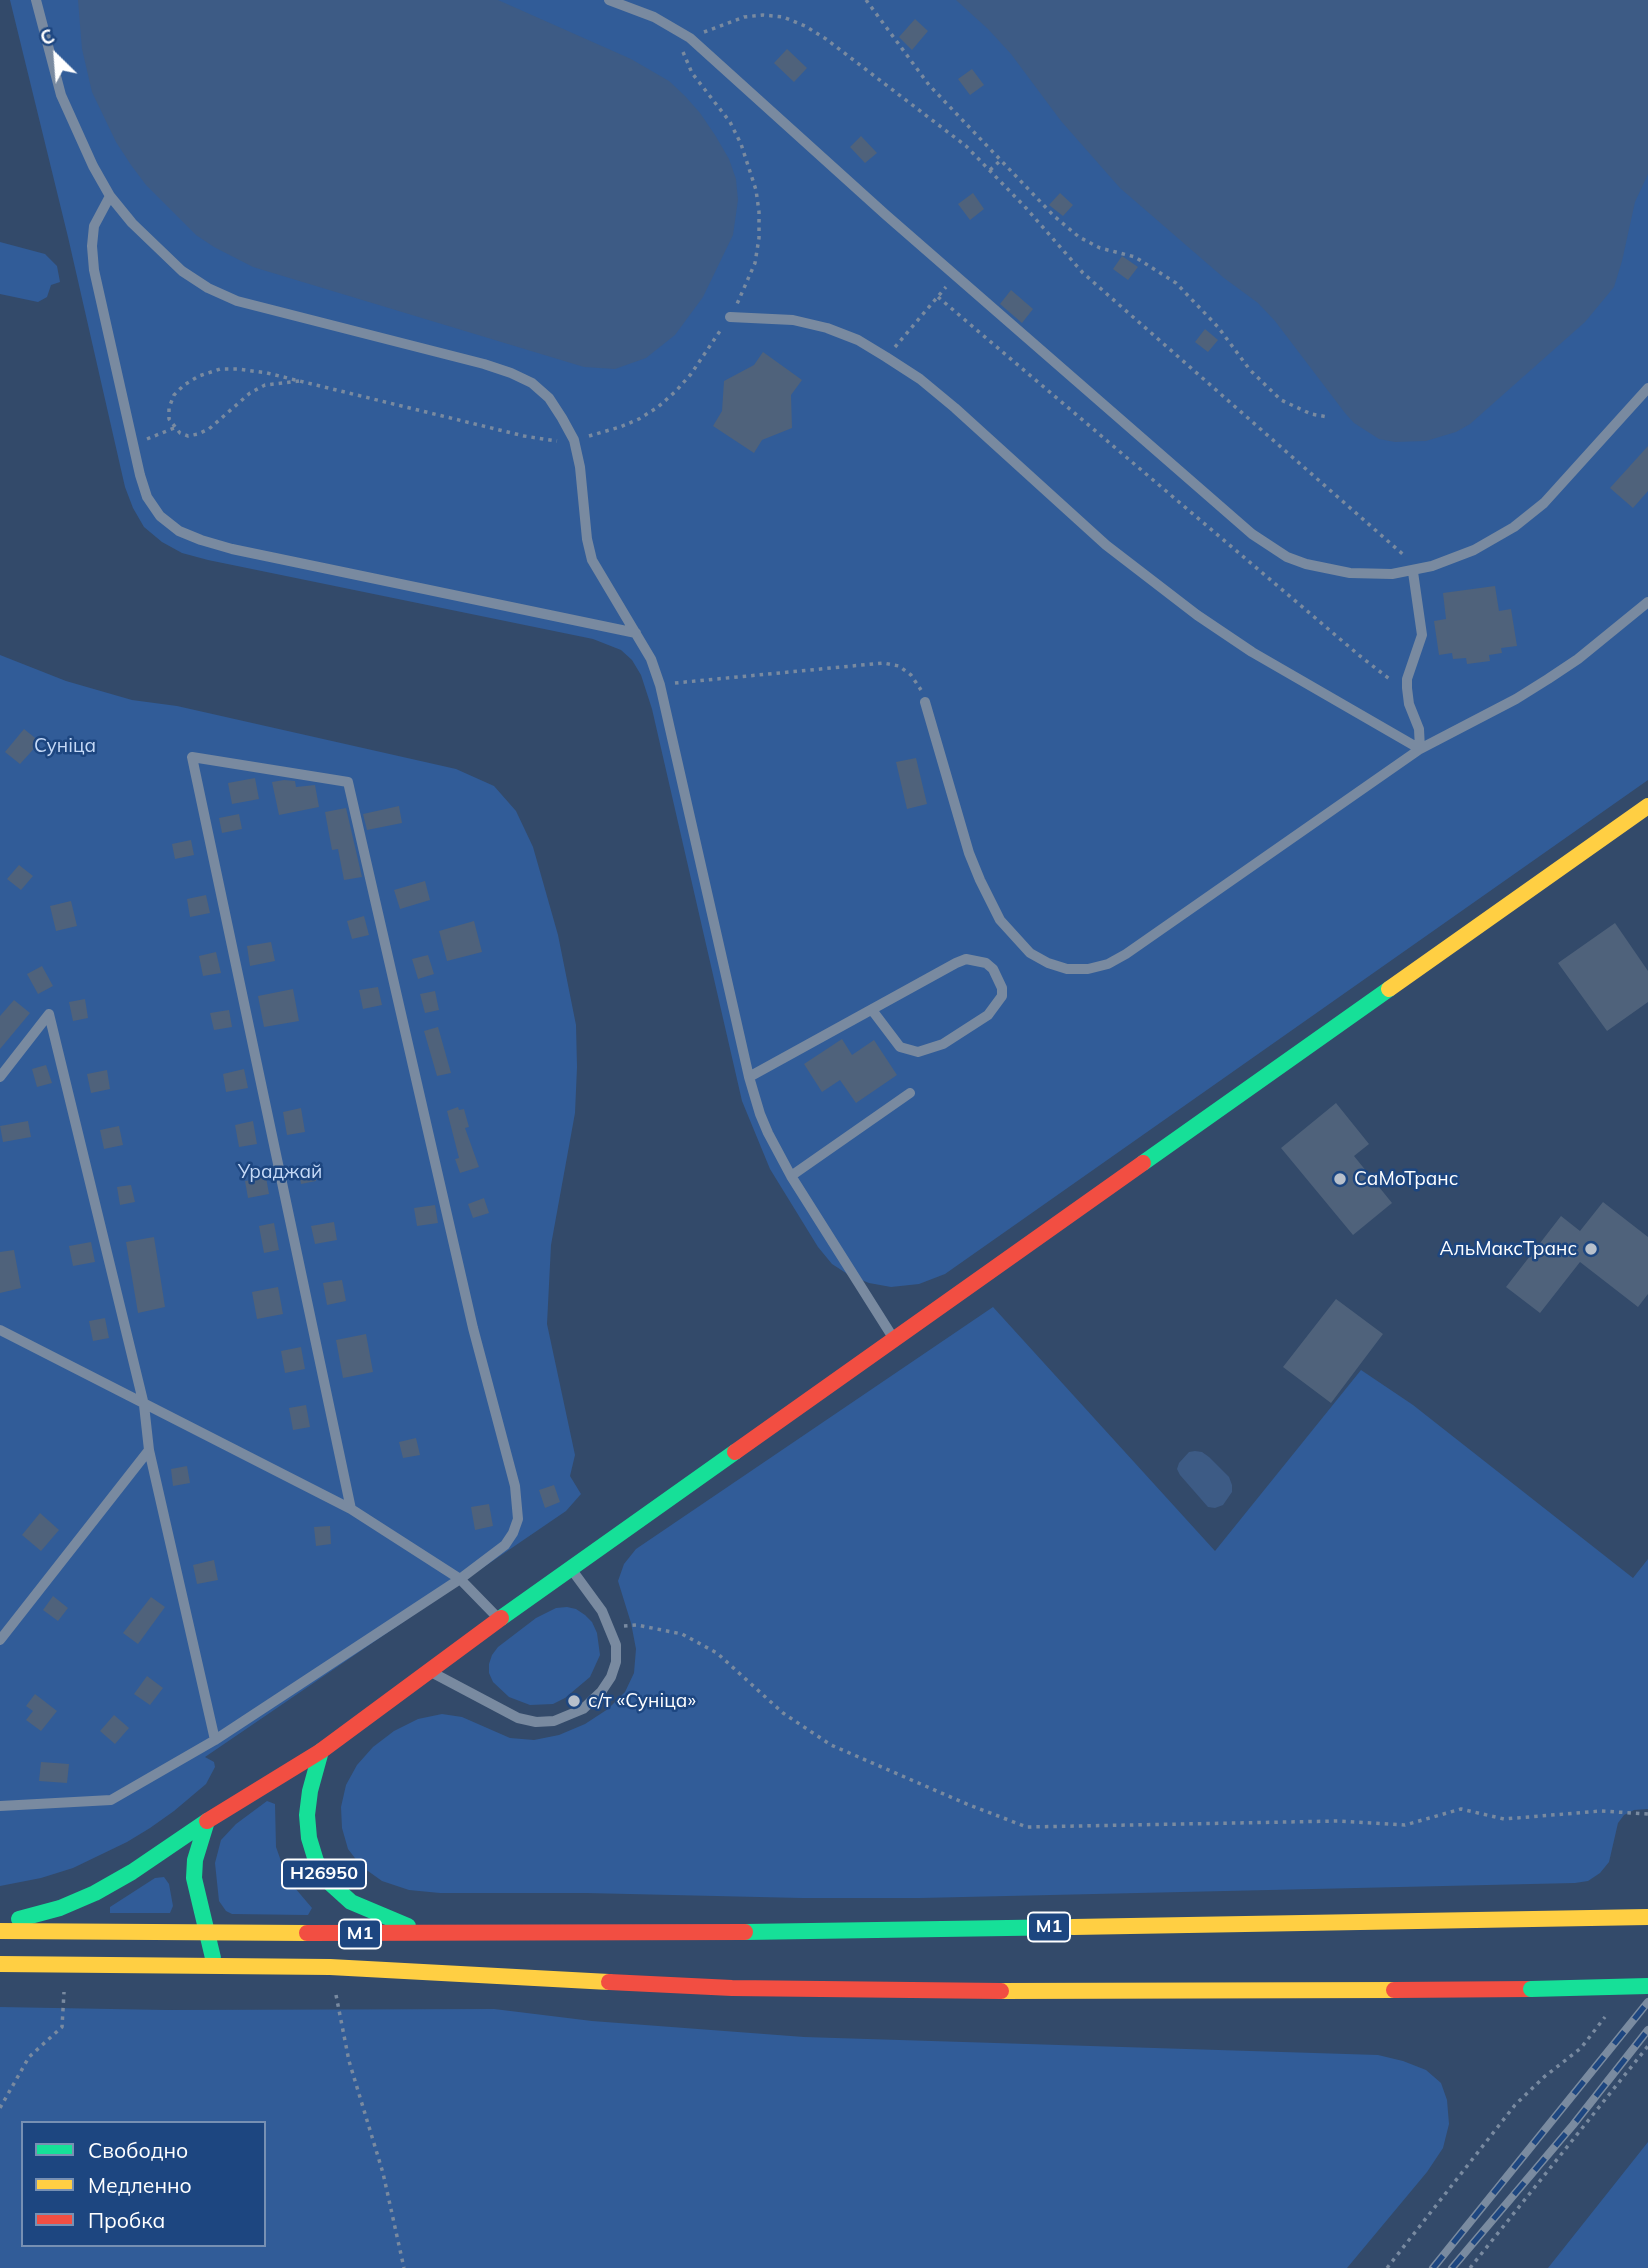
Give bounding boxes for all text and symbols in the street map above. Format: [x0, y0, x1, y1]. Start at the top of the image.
north arrow [21, 21, 91, 91]
text: С [36, 23, 58, 51]
park label: Суніца [34, 735, 96, 757]
park label: Ураджай [238, 1161, 322, 1183]
place label: СаМоТранс [1354, 1168, 1458, 1190]
marker: СаМоТранс [1332, 1171, 1348, 1187]
place label: АльМаксТранс [1440, 1238, 1577, 1260]
marker: АльМаксТранс [1583, 1241, 1599, 1257]
place label: с/т «Суніца» [588, 1690, 696, 1712]
marker: с/т «Суніца» [566, 1693, 582, 1709]
road number: Н26950 [282, 1860, 366, 1888]
road number: М1 [1028, 1912, 1070, 1941]
road number: М1 [339, 1920, 381, 1948]
legend [21, 2121, 266, 2247]
text: Свободно [88, 2137, 188, 2163]
text: Медленно [88, 2172, 192, 2198]
text: Пробка [88, 2207, 165, 2233]

